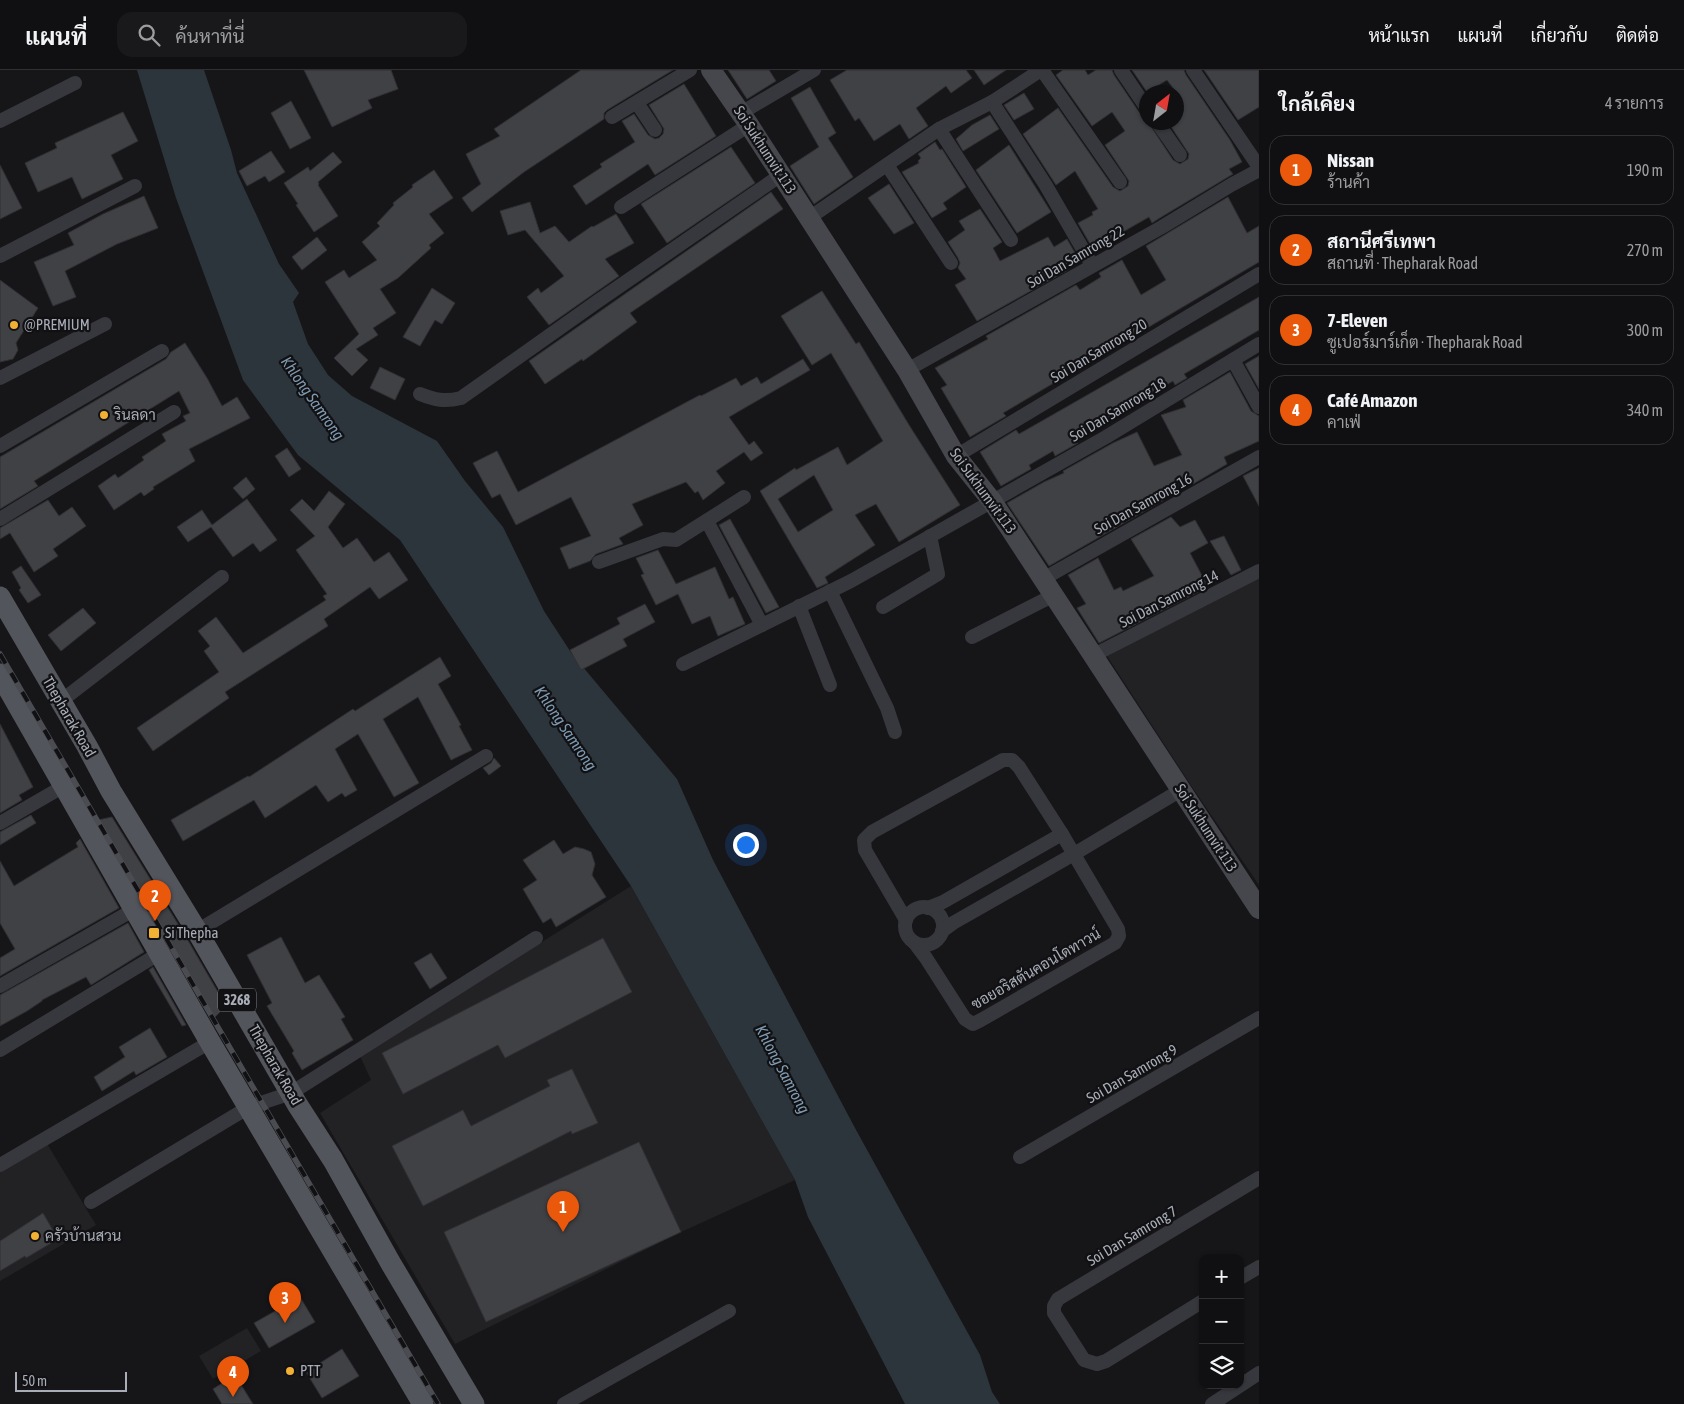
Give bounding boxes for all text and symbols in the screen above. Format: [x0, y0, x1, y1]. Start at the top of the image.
search box [117, 12, 467, 57]
icon: search [135, 21, 163, 49]
text: แผนที่ [25, 23, 87, 50]
text: ค้นหาที่นี่ [175, 25, 245, 47]
text: หน้าแรก [1368, 25, 1430, 46]
text: แผนที่ [1458, 25, 1502, 46]
text: เกี่ยวกับ [1530, 25, 1588, 46]
text: ติดต่อ [1616, 25, 1659, 46]
north arrow [1139, 85, 1184, 130]
text: ใกล้เคียง [1279, 91, 1355, 115]
text: 4 รายการ [1605, 94, 1664, 112]
street label: Soi Sukhumvit 113 [731, 103, 800, 197]
text: Nissan [1327, 149, 1374, 171]
text: 1 [1292, 161, 1300, 179]
text: 190 m [1627, 161, 1663, 179]
text: ร้านค้า [1327, 173, 1370, 191]
street label: Soi Dan Samrong 22 [1024, 222, 1127, 291]
text: สถานีศรีเทพา [1327, 230, 1436, 252]
text: 2 [1292, 241, 1300, 259]
text: 270 m [1627, 241, 1663, 259]
text: สถานที่ · Thepharak Road [1327, 254, 1478, 272]
text: 7-Eleven [1327, 309, 1388, 331]
street label: Soi Dan Samrong 20 [1048, 315, 1150, 386]
place label: @PREMIUM [24, 316, 90, 333]
marker: @PREMIUM [8, 319, 20, 331]
text: 3 [1292, 321, 1300, 339]
text: 300 m [1627, 321, 1663, 339]
text: ซูเปอร์มาร์เก็ต · Thepharak Road [1327, 333, 1523, 351]
water label: Khlong Samrong [277, 353, 348, 444]
street label: Soi Dan Samrong 18 [1067, 374, 1169, 445]
text: Café Amazon [1327, 389, 1417, 411]
text: 4 [1292, 401, 1300, 419]
text: 340 m [1627, 401, 1663, 419]
place label: รินลดา [113, 406, 156, 423]
marker: รินลดา [98, 409, 110, 421]
text: คาเฟ่ [1327, 413, 1361, 431]
street label: Soi Sukhumvit 113 [947, 445, 1020, 537]
street label: Soi Dan Samrong 16 [1091, 470, 1195, 537]
street label: Soi Dan Samrong 14 [1116, 566, 1221, 631]
street label: Thepharak Road [40, 673, 99, 760]
water label: Khlong Samrong [530, 683, 601, 774]
street label: Soi Sukhumvit 113 [1172, 781, 1241, 875]
your location [733, 832, 759, 858]
pin: 2 [139, 880, 171, 921]
place label: Si Thepha [165, 924, 219, 941]
street label: ซอยอริสตันคอนโดทาวน์ [968, 924, 1103, 1013]
marker: Si Thepha [147, 926, 161, 940]
road number: 3268 [218, 988, 256, 1012]
street label: Thepharak Road [246, 1021, 305, 1108]
water label: Khlong Samrong [751, 1022, 814, 1117]
street label: Soi Dan Samrong 9 [1083, 1041, 1180, 1106]
pin: 1 [547, 1191, 579, 1232]
street label: Soi Dan Samrong 7 [1084, 1202, 1180, 1269]
place label: ครัวบ้านสวน [45, 1226, 121, 1244]
marker: ครัวบ้านสวน [29, 1230, 41, 1242]
map controls [1199, 1254, 1244, 1389]
button: + [1199, 1254, 1244, 1299]
pin: 3 [269, 1282, 301, 1323]
button: − [1199, 1299, 1244, 1344]
button: layers [1199, 1344, 1244, 1389]
pin: 4 [217, 1356, 249, 1397]
place label: PTT [300, 1362, 321, 1379]
marker: PTT [284, 1365, 296, 1377]
scale bar [15, 1369, 128, 1392]
text: 50 m [22, 1373, 47, 1389]

